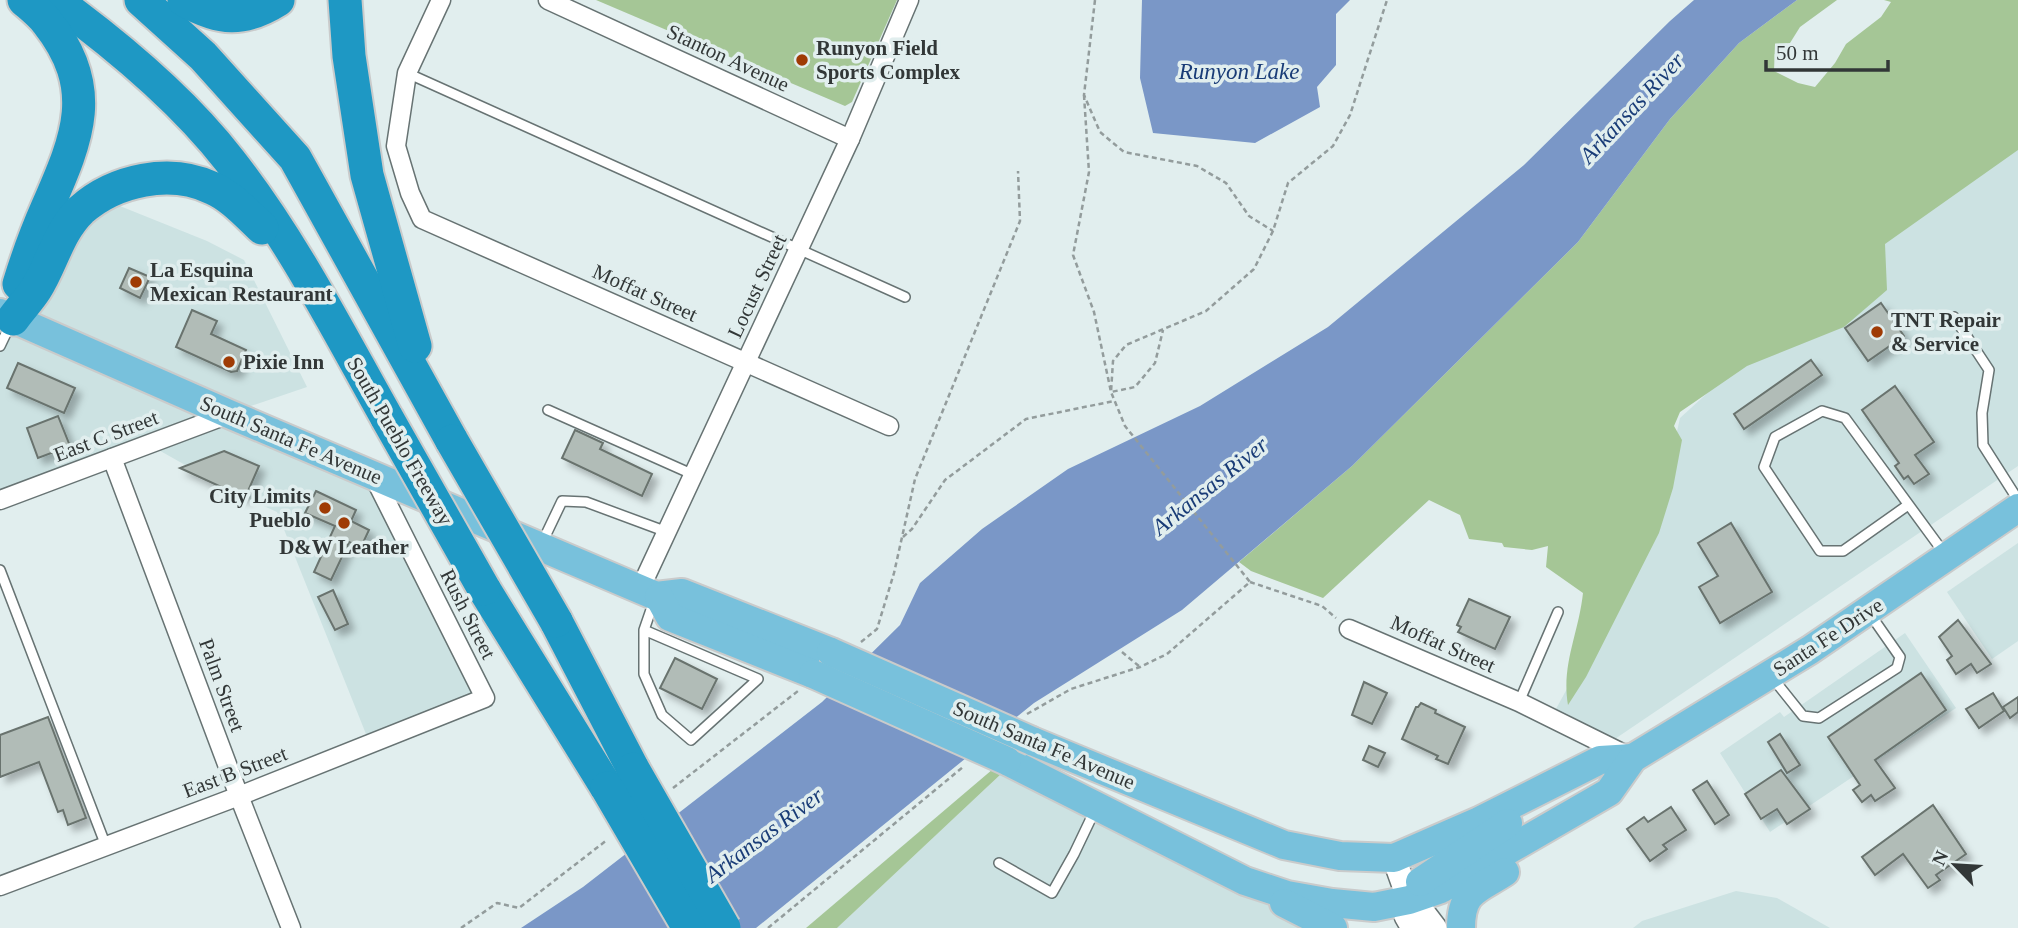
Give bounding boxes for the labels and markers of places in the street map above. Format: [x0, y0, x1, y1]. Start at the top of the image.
place label: Runyon Field Sports Complex [816, 36, 961, 84]
marker: Runyon Field Sports Complex [794, 52, 810, 68]
place label: La Esquina Mexican Restaurant [150, 258, 333, 306]
marker: La Esquina Mexican Restaurant [128, 274, 144, 290]
place label: TNT Repair & Service [1891, 308, 2001, 356]
marker: TNT Repair & Service [1869, 324, 1885, 340]
place label: Pixie Inn [243, 350, 324, 374]
marker: Pixie Inn [221, 354, 237, 370]
place label: City Limits Pueblo [209, 484, 311, 532]
marker: City Limits Pueblo [317, 500, 333, 516]
marker: D&W Leather [336, 515, 352, 531]
place label: D&W Leather [279, 535, 409, 559]

